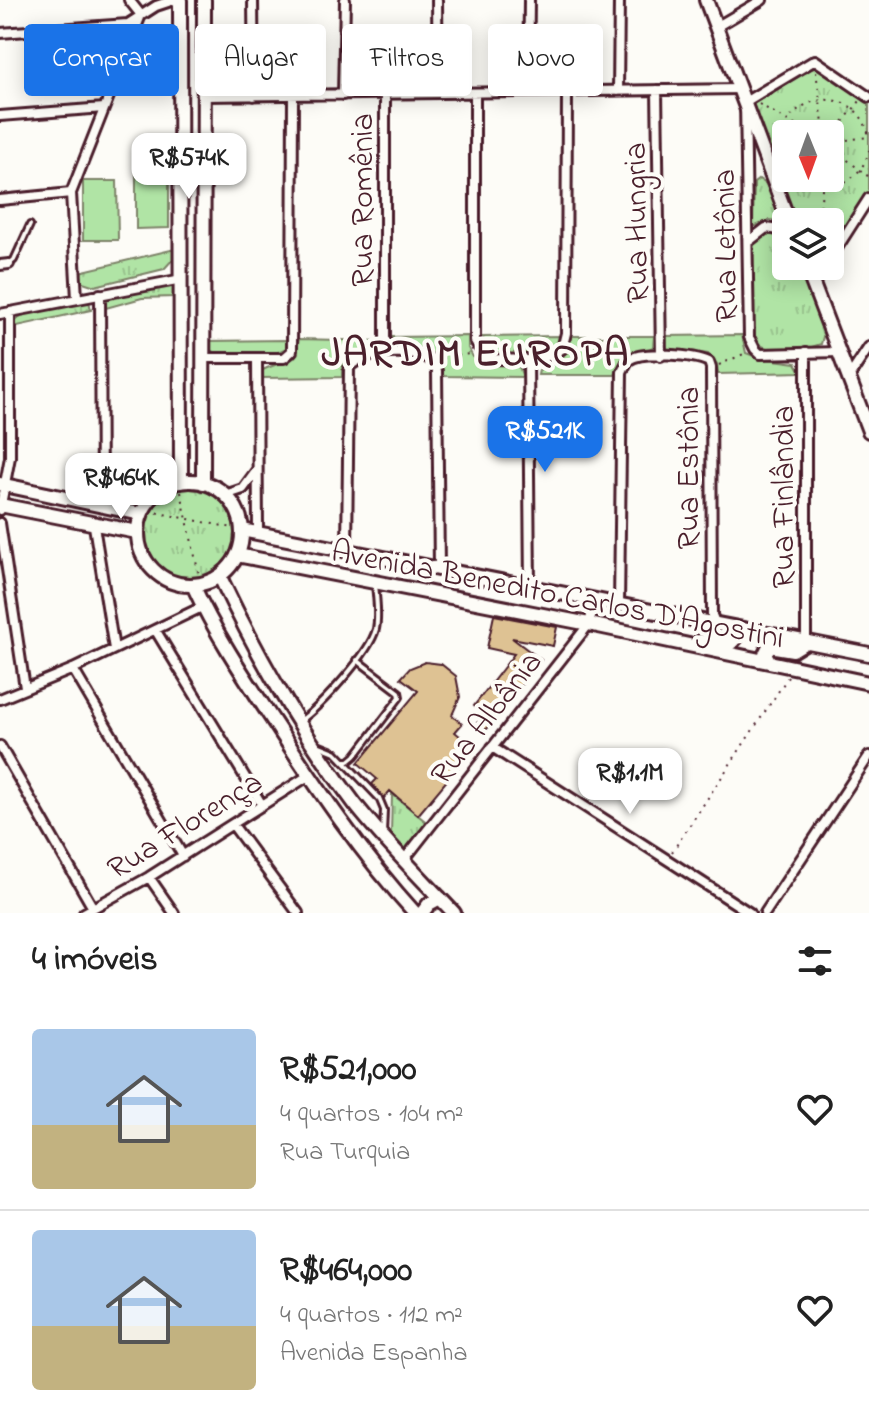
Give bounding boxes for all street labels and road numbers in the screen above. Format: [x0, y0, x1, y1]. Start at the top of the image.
street label: Rua Romênia [341, 113, 388, 287]
street label: Rua Hungria [614, 142, 663, 304]
street label: Rua Letônia [703, 169, 752, 323]
street label: Rua Estônia [667, 386, 714, 550]
street label: Rua Finlândia [762, 406, 809, 588]
street label: Avenida Benedito Carlos D'Agostini [327, 529, 788, 663]
street label: Rua Albânia [420, 642, 555, 796]
street label: Rua Florença [99, 761, 273, 893]

